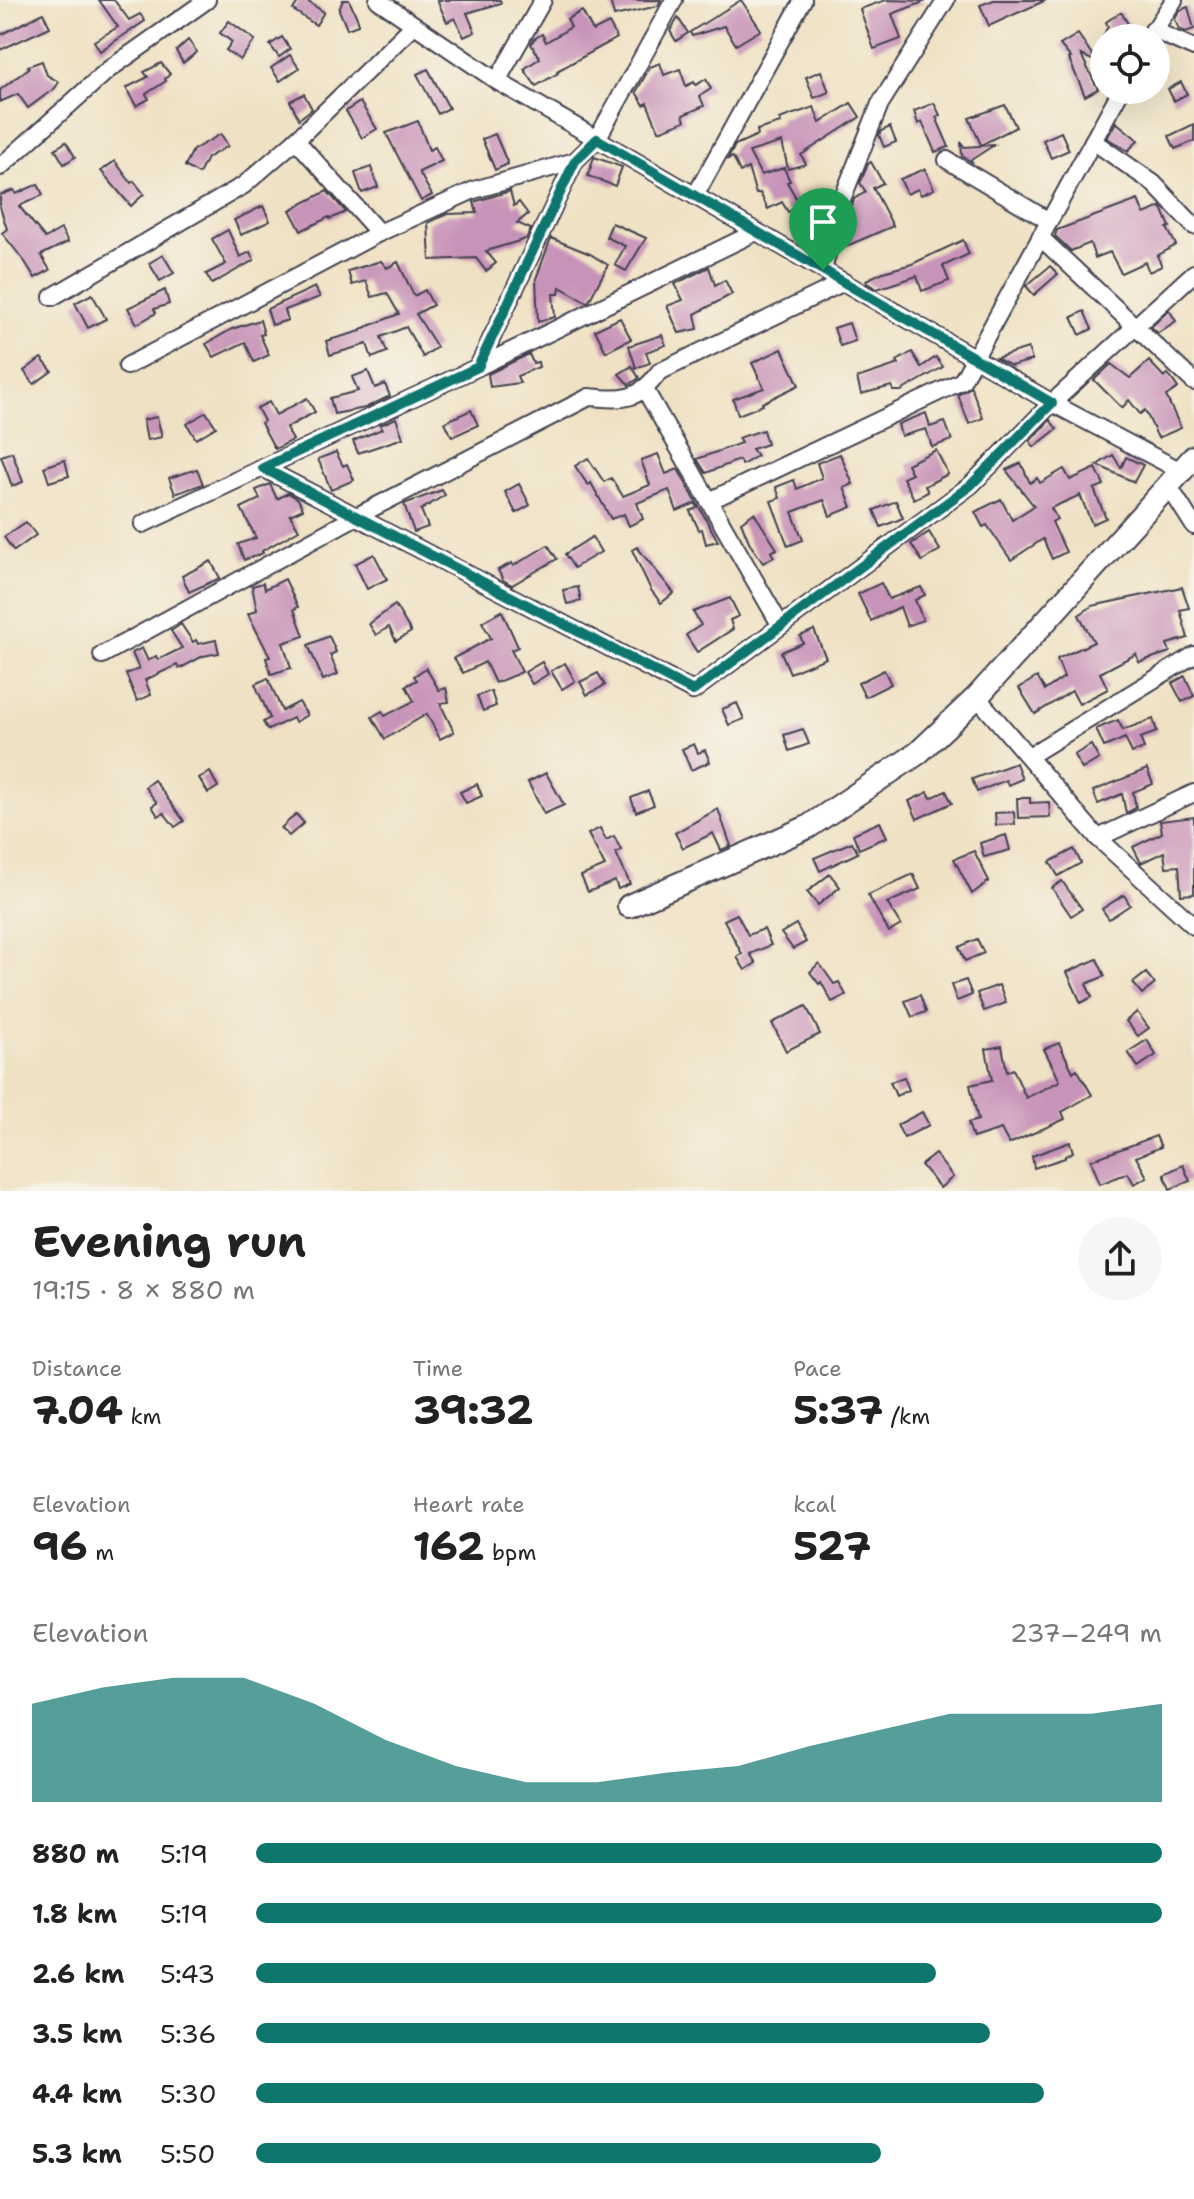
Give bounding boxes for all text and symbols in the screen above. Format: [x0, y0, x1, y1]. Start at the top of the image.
map controls [1090, 24, 1170, 104]
button: locate [1090, 24, 1170, 104]
pin [789, 188, 857, 270]
icon: arrive [801, 200, 845, 244]
text: Evening run [32, 1212, 306, 1271]
button: share [1078, 1217, 1162, 1301]
text: 19:15 · 8 × 880 m [32, 1272, 255, 1307]
text: Distance [32, 1354, 122, 1383]
text: Time [413, 1354, 463, 1383]
text: Pace [793, 1354, 842, 1383]
text: 7.04 [32, 1383, 123, 1437]
text: 39:32 [413, 1383, 533, 1437]
text: 5:37 [793, 1383, 883, 1437]
text: km [123, 1402, 162, 1431]
text: /km [883, 1402, 930, 1431]
text: Elevation [32, 1490, 130, 1519]
text: Heart rate [413, 1490, 525, 1519]
text: kcal [793, 1490, 836, 1519]
text: 96 [32, 1519, 88, 1573]
text: 162 [413, 1519, 485, 1573]
text: 527 [793, 1519, 871, 1573]
text: m [88, 1538, 114, 1567]
text: bpm [485, 1538, 536, 1567]
text: Elevation [32, 1615, 148, 1650]
text: 237–249 m [1010, 1615, 1162, 1650]
text: 880 m [32, 1836, 119, 1871]
text: 5:19 [160, 1836, 208, 1871]
text: 1.8 km [32, 1896, 117, 1931]
text: 5:19 [160, 1896, 208, 1931]
text: 2.6 km [32, 1956, 125, 1991]
text: 5:43 [160, 1956, 215, 1991]
text: 3.5 km [32, 2016, 123, 2051]
text: 5:36 [160, 2016, 216, 2051]
text: 4.4 km [32, 2076, 122, 2111]
text: 5:30 [160, 2076, 217, 2111]
text: 5.3 km [32, 2136, 122, 2171]
text: 5:50 [160, 2136, 215, 2171]

